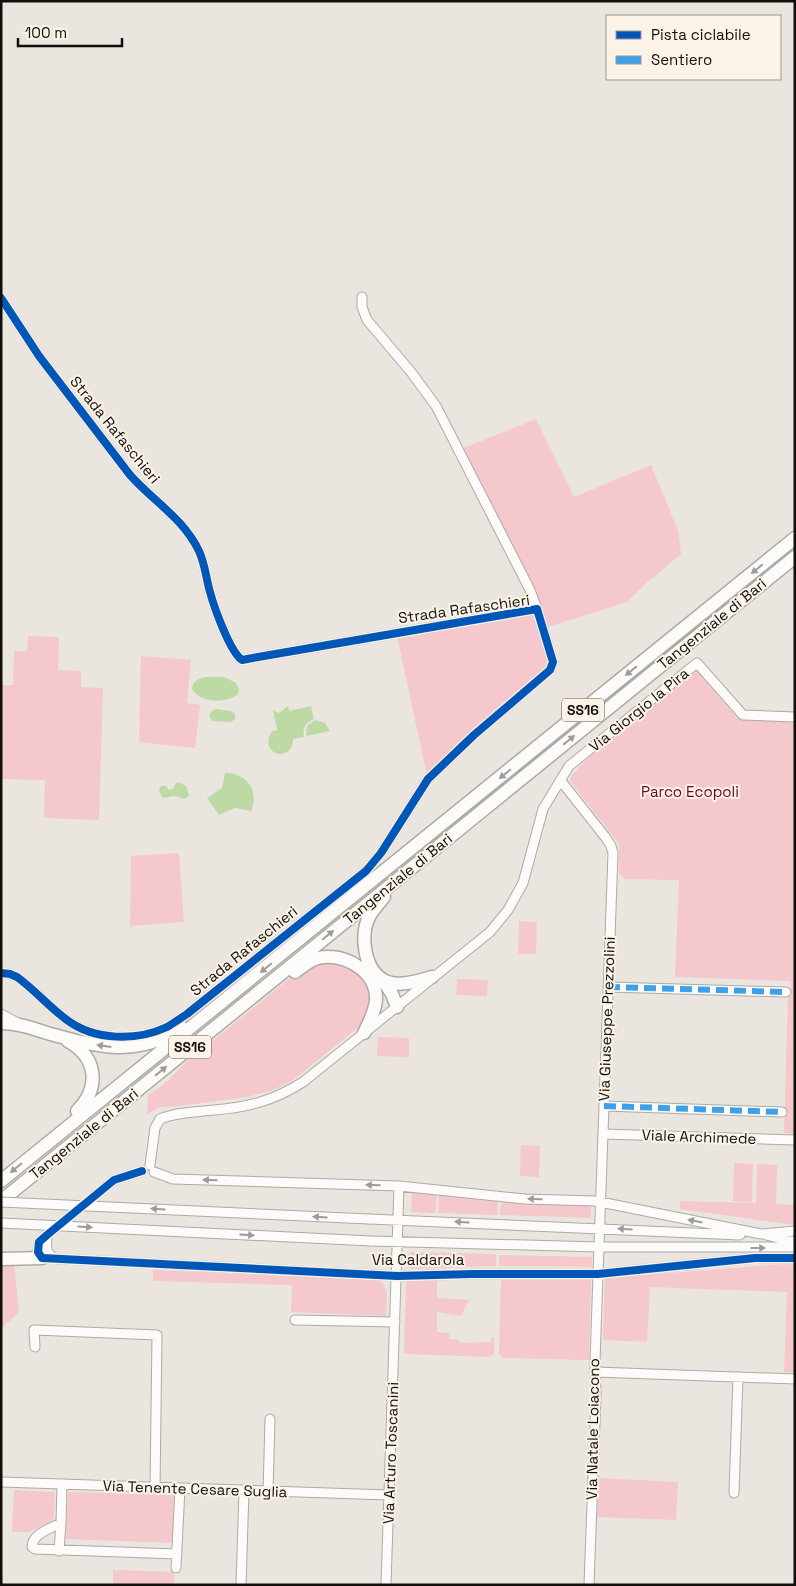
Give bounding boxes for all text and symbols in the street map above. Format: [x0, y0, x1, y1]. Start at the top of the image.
scale bar [18, 15, 121, 47]
legend [606, 15, 781, 80]
text: 100 m [25, 23, 67, 42]
text: Pista ciclabile [651, 25, 751, 44]
text: Sentiero [651, 50, 712, 69]
street label: Strada Rafaschieri [66, 372, 165, 487]
one-way arrow [751, 563, 764, 574]
street label: Tangenziale di Bari [653, 574, 770, 673]
street label: Strada Rafaschieri [397, 590, 531, 627]
street label: Via Giorgio la Pira [585, 663, 693, 756]
one-way arrow [625, 666, 638, 677]
road number: SS16 [562, 698, 604, 722]
one-way arrow [563, 734, 576, 745]
one-way arrow [499, 768, 512, 779]
park label: Parco Ecopoli [641, 782, 739, 801]
street label: Tangenziale di Bari [339, 829, 456, 928]
street label: Strada Rafaschieri [186, 901, 301, 1000]
one-way arrow [322, 930, 335, 941]
street label: Via Giuseppe Prezzolini [594, 936, 619, 1102]
one-way arrow [259, 962, 272, 973]
road number: SS16 [169, 1036, 211, 1058]
one-way arrow [96, 1042, 112, 1050]
one-way arrow [155, 1065, 168, 1076]
street label: Tangenziale di Bari [25, 1084, 142, 1183]
street label: Viale Archimede [641, 1125, 757, 1148]
one-way arrow [10, 1163, 23, 1174]
one-way arrow [202, 1176, 218, 1184]
one-way arrow [364, 1181, 380, 1189]
one-way arrow [526, 1195, 542, 1203]
one-way arrow [150, 1205, 166, 1213]
one-way arrow [312, 1212, 328, 1220]
one-way arrow [687, 1217, 703, 1225]
one-way arrow [454, 1218, 470, 1226]
one-way arrow [77, 1224, 93, 1232]
one-way arrow [616, 1225, 632, 1233]
one-way arrow [239, 1231, 255, 1239]
one-way arrow [751, 1244, 767, 1252]
street label: Via Caldarola [372, 1250, 465, 1269]
street label: Via Natale Loiacono [582, 1358, 603, 1500]
street label: Via Arturo Toscanini [379, 1382, 402, 1524]
street label: Via Tenente Cesare Suglia [102, 1476, 288, 1501]

